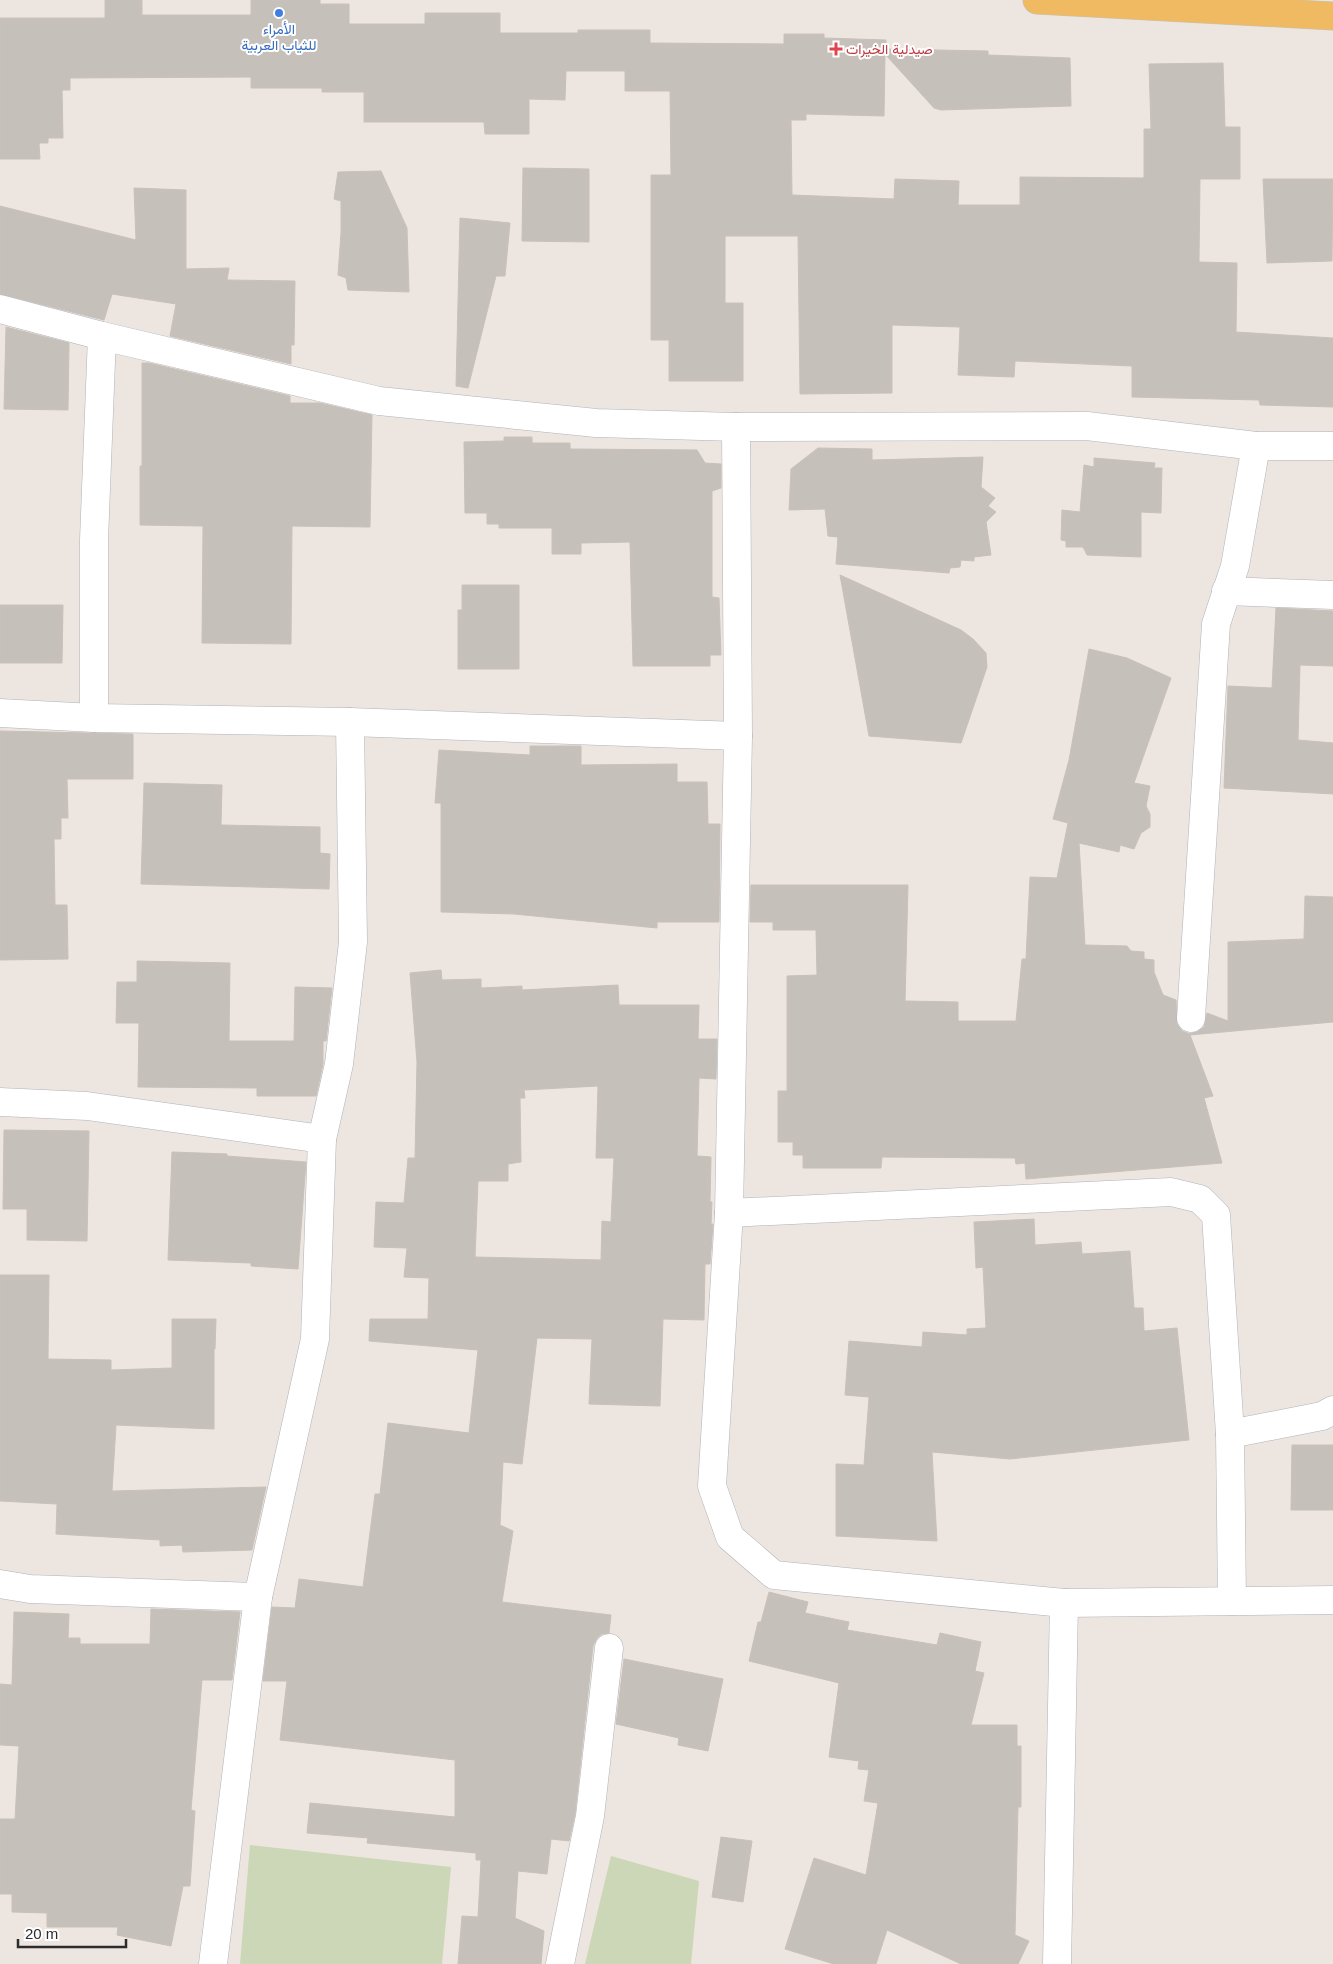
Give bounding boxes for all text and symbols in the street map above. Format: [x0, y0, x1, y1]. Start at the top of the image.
marker: الأمراء للثياب العربية [273, 7, 285, 19]
place label: الأمراء للثياب العربية [241, 21, 317, 54]
place label: صيدلية الخيرات [846, 41, 933, 58]
marker: صيدلية الخيرات [830, 43, 842, 55]
scale bar [18, 1916, 125, 1948]
text: 20 m [25, 1925, 58, 1942]

